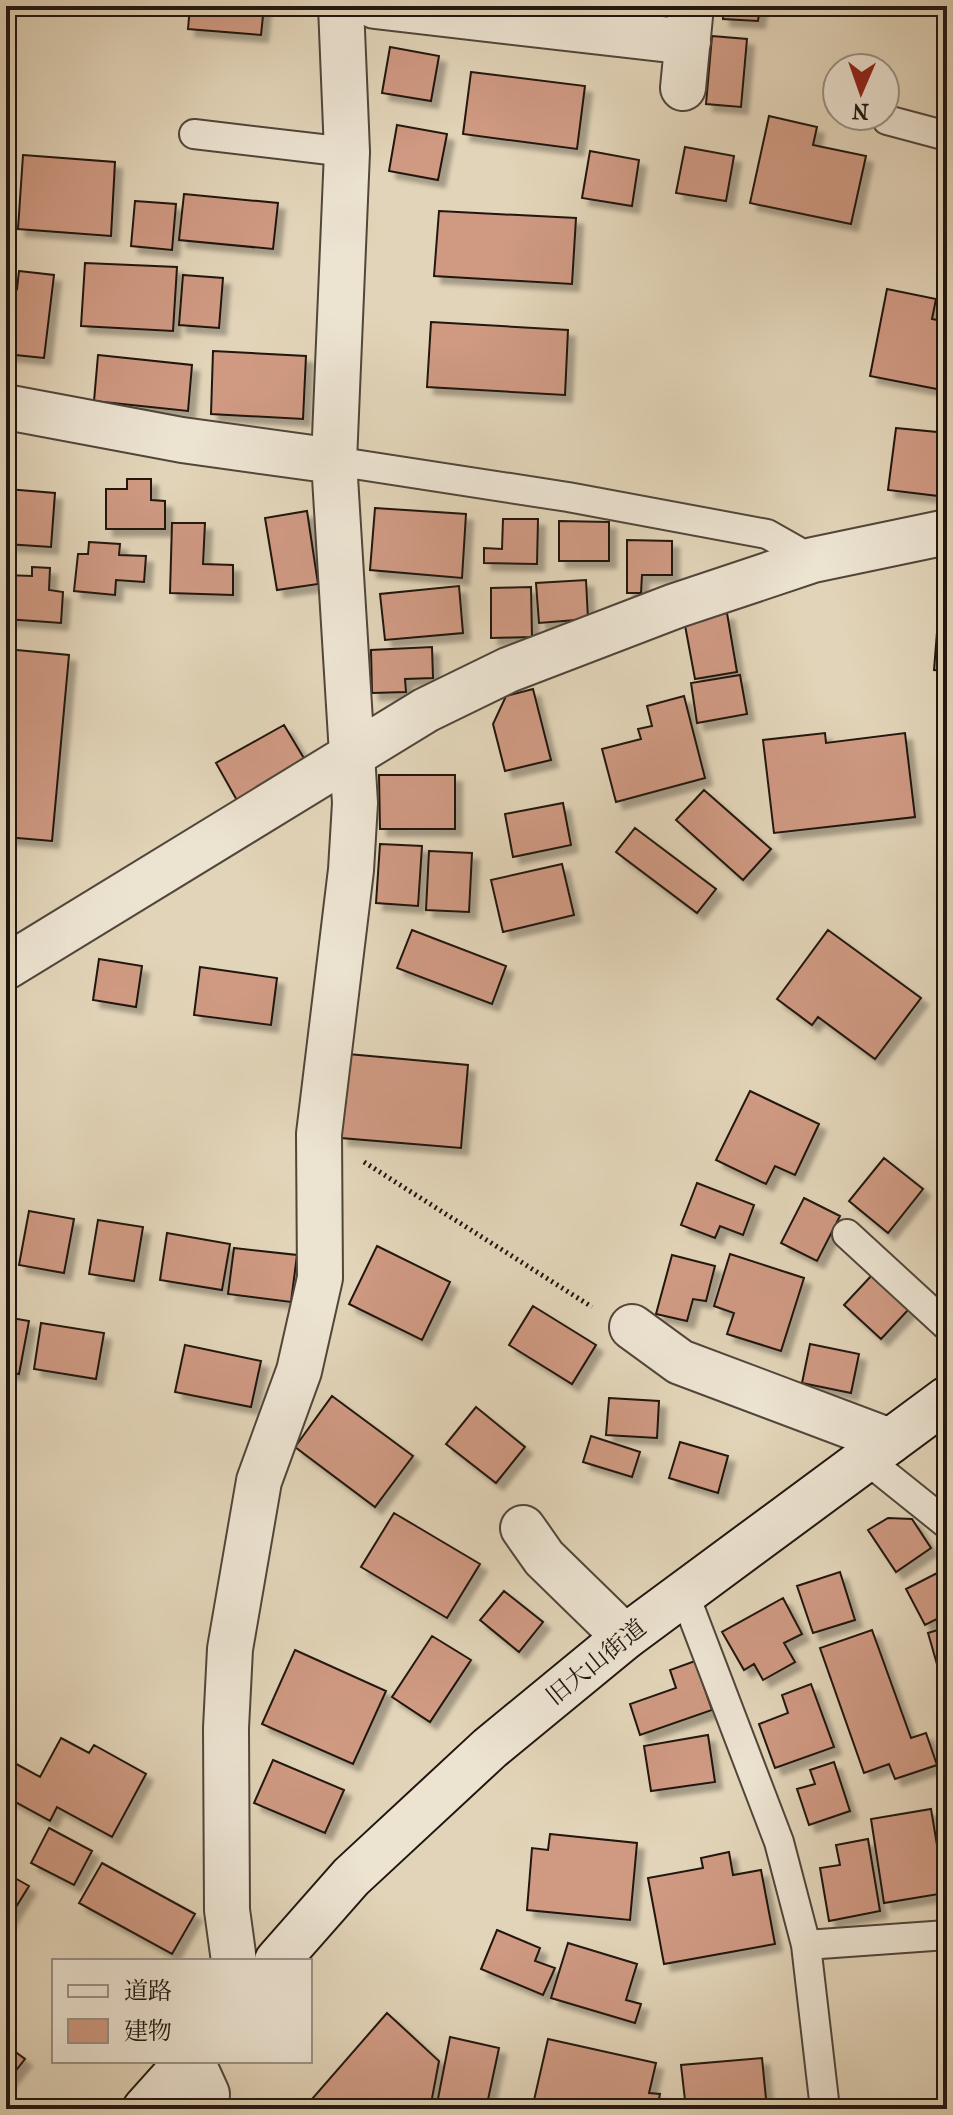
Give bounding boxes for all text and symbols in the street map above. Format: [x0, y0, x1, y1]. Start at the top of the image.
north arrow [821, 52, 901, 132]
text: N [851, 98, 869, 124]
street label: 旧大山街道 [541, 1613, 651, 1711]
legend [52, 1959, 312, 2063]
text: 道路 [124, 1977, 172, 2005]
text: 建物 [124, 2017, 172, 2045]

